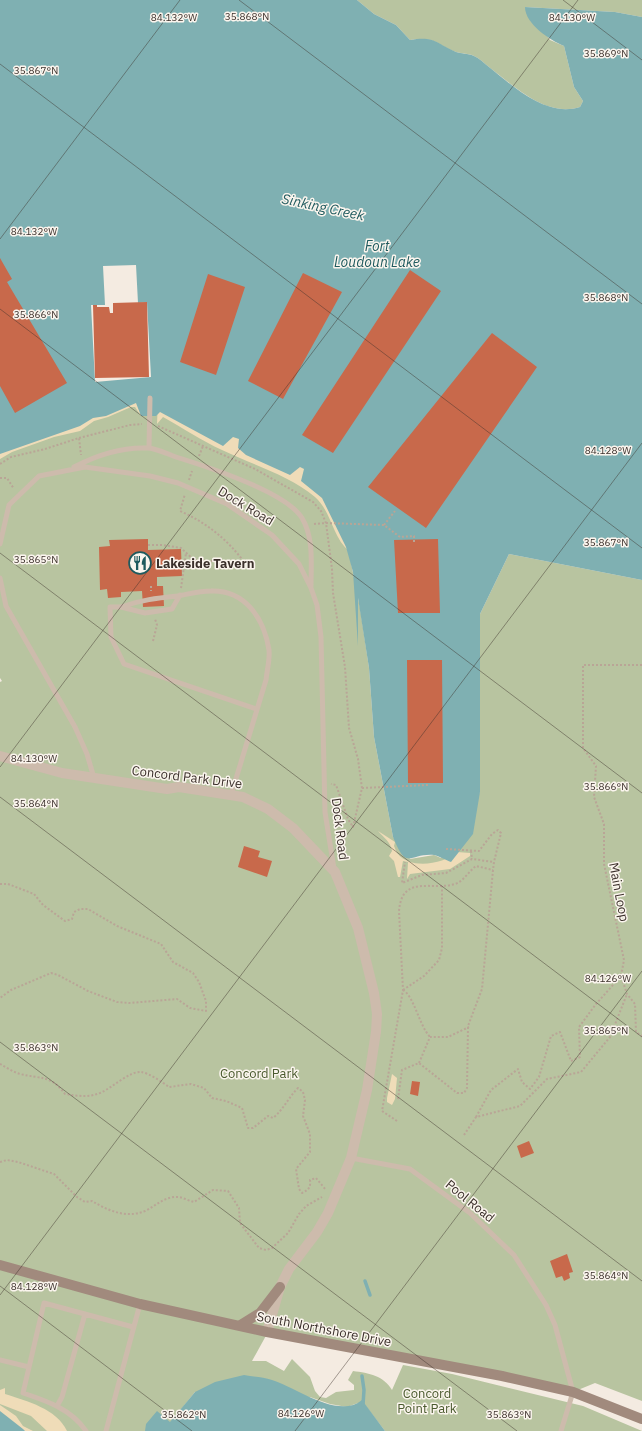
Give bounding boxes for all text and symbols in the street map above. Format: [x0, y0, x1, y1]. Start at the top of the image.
text: 35.868°N [225, 10, 269, 23]
text: 84.132°W [151, 11, 197, 24]
text: 84.130°W [549, 11, 595, 24]
text: 35.869°N [584, 47, 628, 60]
text: 35.867°N [14, 64, 58, 77]
water label: Sinking Creek [280, 189, 367, 225]
text: 84.132°W [11, 225, 57, 238]
water label: Fort Loudoun Lake [334, 237, 420, 271]
text: 35.868°N [584, 291, 628, 304]
text: 35.866°N [14, 308, 58, 321]
text: 84.128°W [585, 444, 631, 457]
street label: Dock Road [215, 483, 277, 529]
text: 35.867°N [584, 536, 628, 549]
restaurant icon: Lakeside Tavern [127, 550, 153, 576]
text: 35.865°N [14, 553, 58, 566]
place label: Lakeside Tavern [156, 555, 255, 572]
text: 84.130°W [11, 752, 57, 765]
street label: Concord Park Drive [131, 762, 243, 792]
text: 35.866°N [584, 780, 628, 793]
text: 35.864°N [14, 797, 58, 810]
street label: Dock Road [328, 797, 352, 861]
street label: Main Loop [605, 861, 633, 923]
text: 84.126°W [585, 972, 631, 985]
text: 35.865°N [584, 1024, 628, 1037]
text: 35.863°N [14, 1041, 58, 1054]
park label: Concord Park [220, 1065, 298, 1082]
street label: Pool Road [442, 1176, 498, 1226]
text: 35.864°N [584, 1269, 628, 1282]
text: 84.128°W [11, 1280, 57, 1293]
street label: South Northshore Drive [255, 1308, 393, 1350]
park label: Concord Point Park [397, 1385, 457, 1417]
text: 84.126°W [278, 1407, 324, 1420]
text: 35.862°N [162, 1408, 206, 1421]
text: 35.863°N [487, 1408, 531, 1421]

